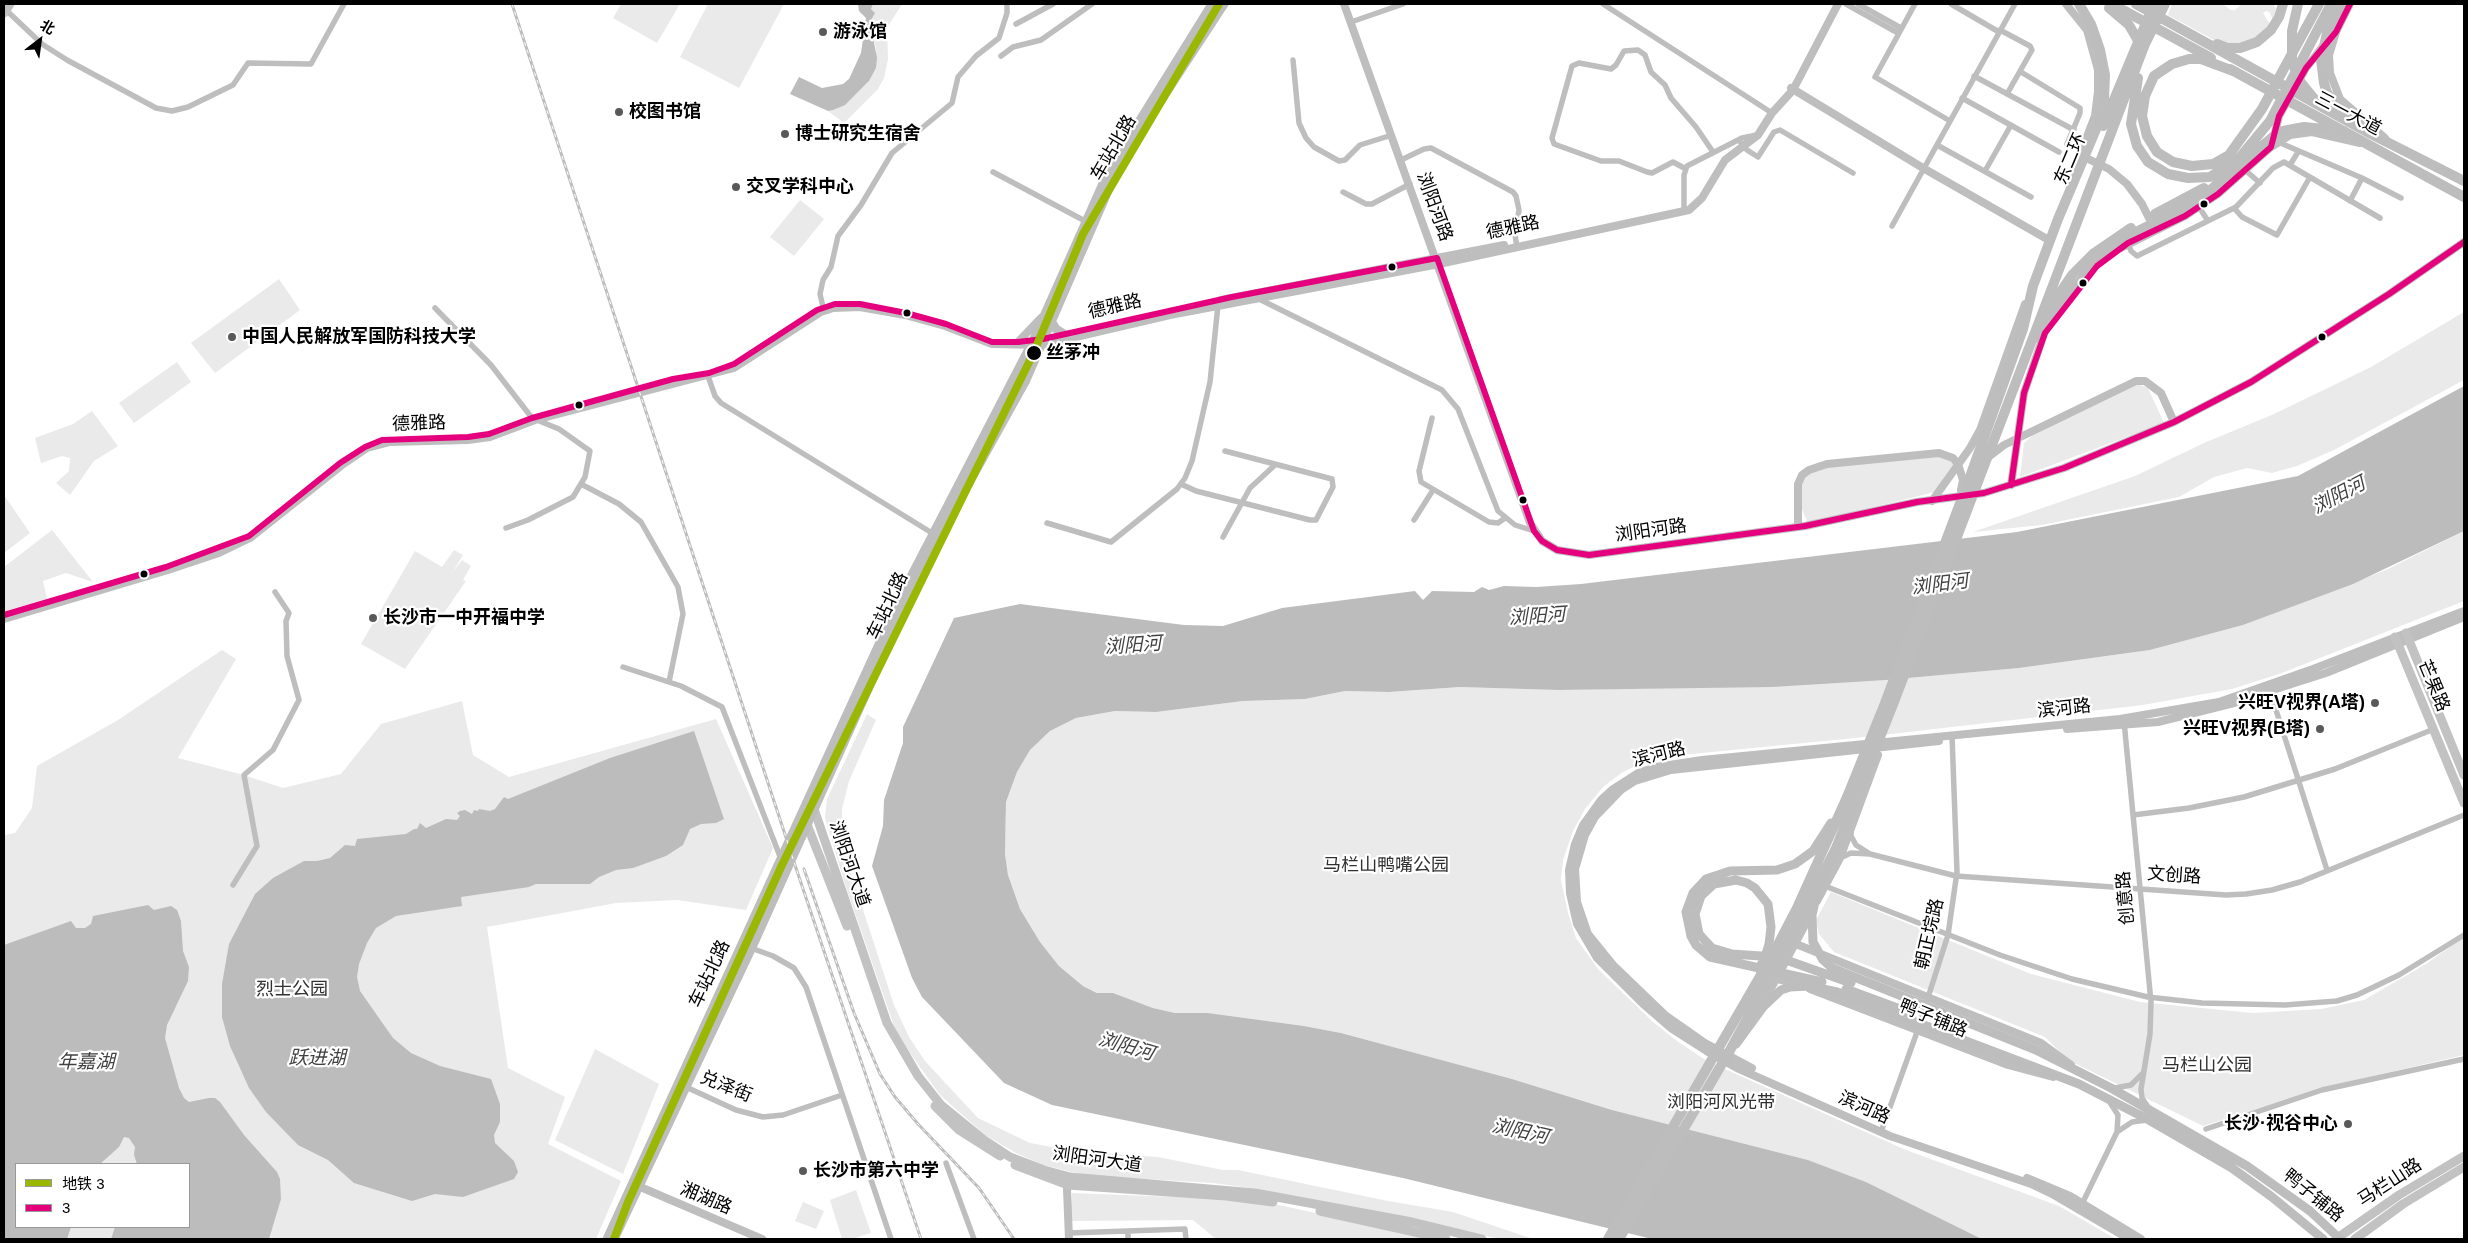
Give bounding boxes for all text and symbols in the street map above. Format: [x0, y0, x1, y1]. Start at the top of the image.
north arrow [15, 15, 65, 65]
text: 北 [37, 17, 58, 37]
place label: 游泳馆 [833, 21, 887, 43]
marker: 游泳馆 [817, 26, 829, 38]
street label: 三一大道 [2311, 88, 2385, 140]
place label: 校图书馆 [629, 101, 701, 123]
marker: 校图书馆 [613, 106, 625, 118]
street label: 车站北路 [1087, 111, 1141, 185]
place label: 博士研究生宿舍 [795, 123, 921, 145]
marker: 博士研究生宿舍 [779, 128, 791, 140]
street label: 东二环 [2051, 130, 2091, 188]
street label: 浏阳河路 [1412, 169, 1456, 245]
place label: 交叉学科中心 [746, 176, 854, 198]
marker: 交叉学科中心 [730, 181, 742, 193]
unlabelled marker [2199, 199, 2209, 209]
street label: 德雅路 [1484, 212, 1542, 244]
unlabelled marker [1387, 262, 1397, 272]
unlabelled marker [2078, 278, 2088, 288]
street label: 德雅路 [1086, 290, 1144, 324]
unlabelled marker [902, 308, 912, 318]
place label: 中国人民解放军国防科技大学 [242, 326, 476, 348]
marker: 中国人民解放军国防科技大学 [226, 331, 238, 343]
unlabelled marker [2317, 332, 2327, 342]
place label: 丝茅冲 [1046, 342, 1100, 364]
marker: 丝茅冲 [1025, 344, 1043, 362]
unlabelled marker [574, 400, 584, 410]
street label: 德雅路 [392, 412, 446, 436]
water label: 浏阳河 [2308, 473, 2370, 519]
unlabelled marker [1518, 495, 1528, 505]
street label: 浏阳河路 [1614, 515, 1688, 547]
unlabelled marker [139, 569, 149, 579]
street label: 车站北路 [863, 569, 913, 643]
water label: 浏阳河 [1910, 570, 1970, 600]
water label: 浏阳河 [1508, 604, 1566, 630]
place label: 长沙市一中开福中学 [383, 607, 545, 629]
marker: 长沙市一中开福中学 [367, 612, 379, 624]
water label: 浏阳河 [1104, 633, 1162, 659]
street label: 芒果路 [2413, 657, 2453, 715]
place label: 兴旺V视界(A塔) [2238, 692, 2365, 714]
street label: 滨河路 [2036, 695, 2092, 723]
marker: 兴旺V视界(A塔) [2369, 697, 2381, 709]
place label: 兴旺V视界(B塔) [2183, 718, 2310, 740]
marker: 兴旺V视界(B塔) [2314, 723, 2326, 735]
street label: 滨河路 [1630, 738, 1688, 772]
street label: 浏阳河大道 [824, 818, 874, 910]
park label: 马栏山鸭嘴公园 [1323, 855, 1449, 877]
street label: 文创路 [2146, 863, 2202, 889]
street label: 创意路 [2113, 870, 2139, 926]
street label: 朝正垸路 [1911, 896, 1949, 972]
street label: 车站北路 [685, 937, 735, 1011]
park label: 烈士公园 [256, 979, 328, 1001]
street label: 鸭子铺路 [1896, 996, 1970, 1042]
water label: 浏阳河 [1095, 1028, 1157, 1066]
water label: 跃进湖 [289, 1048, 345, 1070]
water label: 年嘉湖 [58, 1052, 114, 1074]
park label: 马栏山公园 [2162, 1055, 2252, 1077]
street label: 兑泽街 [697, 1067, 755, 1107]
street label: 滨河路 [1835, 1087, 1893, 1129]
park label: 浏阳河风光带 [1667, 1092, 1775, 1114]
place label: 长沙·视谷中心 [2224, 1113, 2338, 1135]
water label: 浏阳河 [1490, 1115, 1550, 1149]
marker: 长沙·视谷中心 [2342, 1118, 2354, 1130]
street label: 浏阳河大道 [1051, 1143, 1143, 1177]
street label: 马栏山路 [2354, 1154, 2426, 1212]
place label: 长沙市第六中学 [813, 1160, 939, 1182]
legend [15, 1163, 190, 1228]
marker: 长沙市第六中学 [797, 1165, 809, 1177]
street label: 鸭子铺路 [2278, 1165, 2348, 1227]
text: 地铁 3 [62, 1175, 105, 1192]
street label: 湘湖路 [677, 1179, 735, 1219]
text: 3 [62, 1199, 70, 1216]

